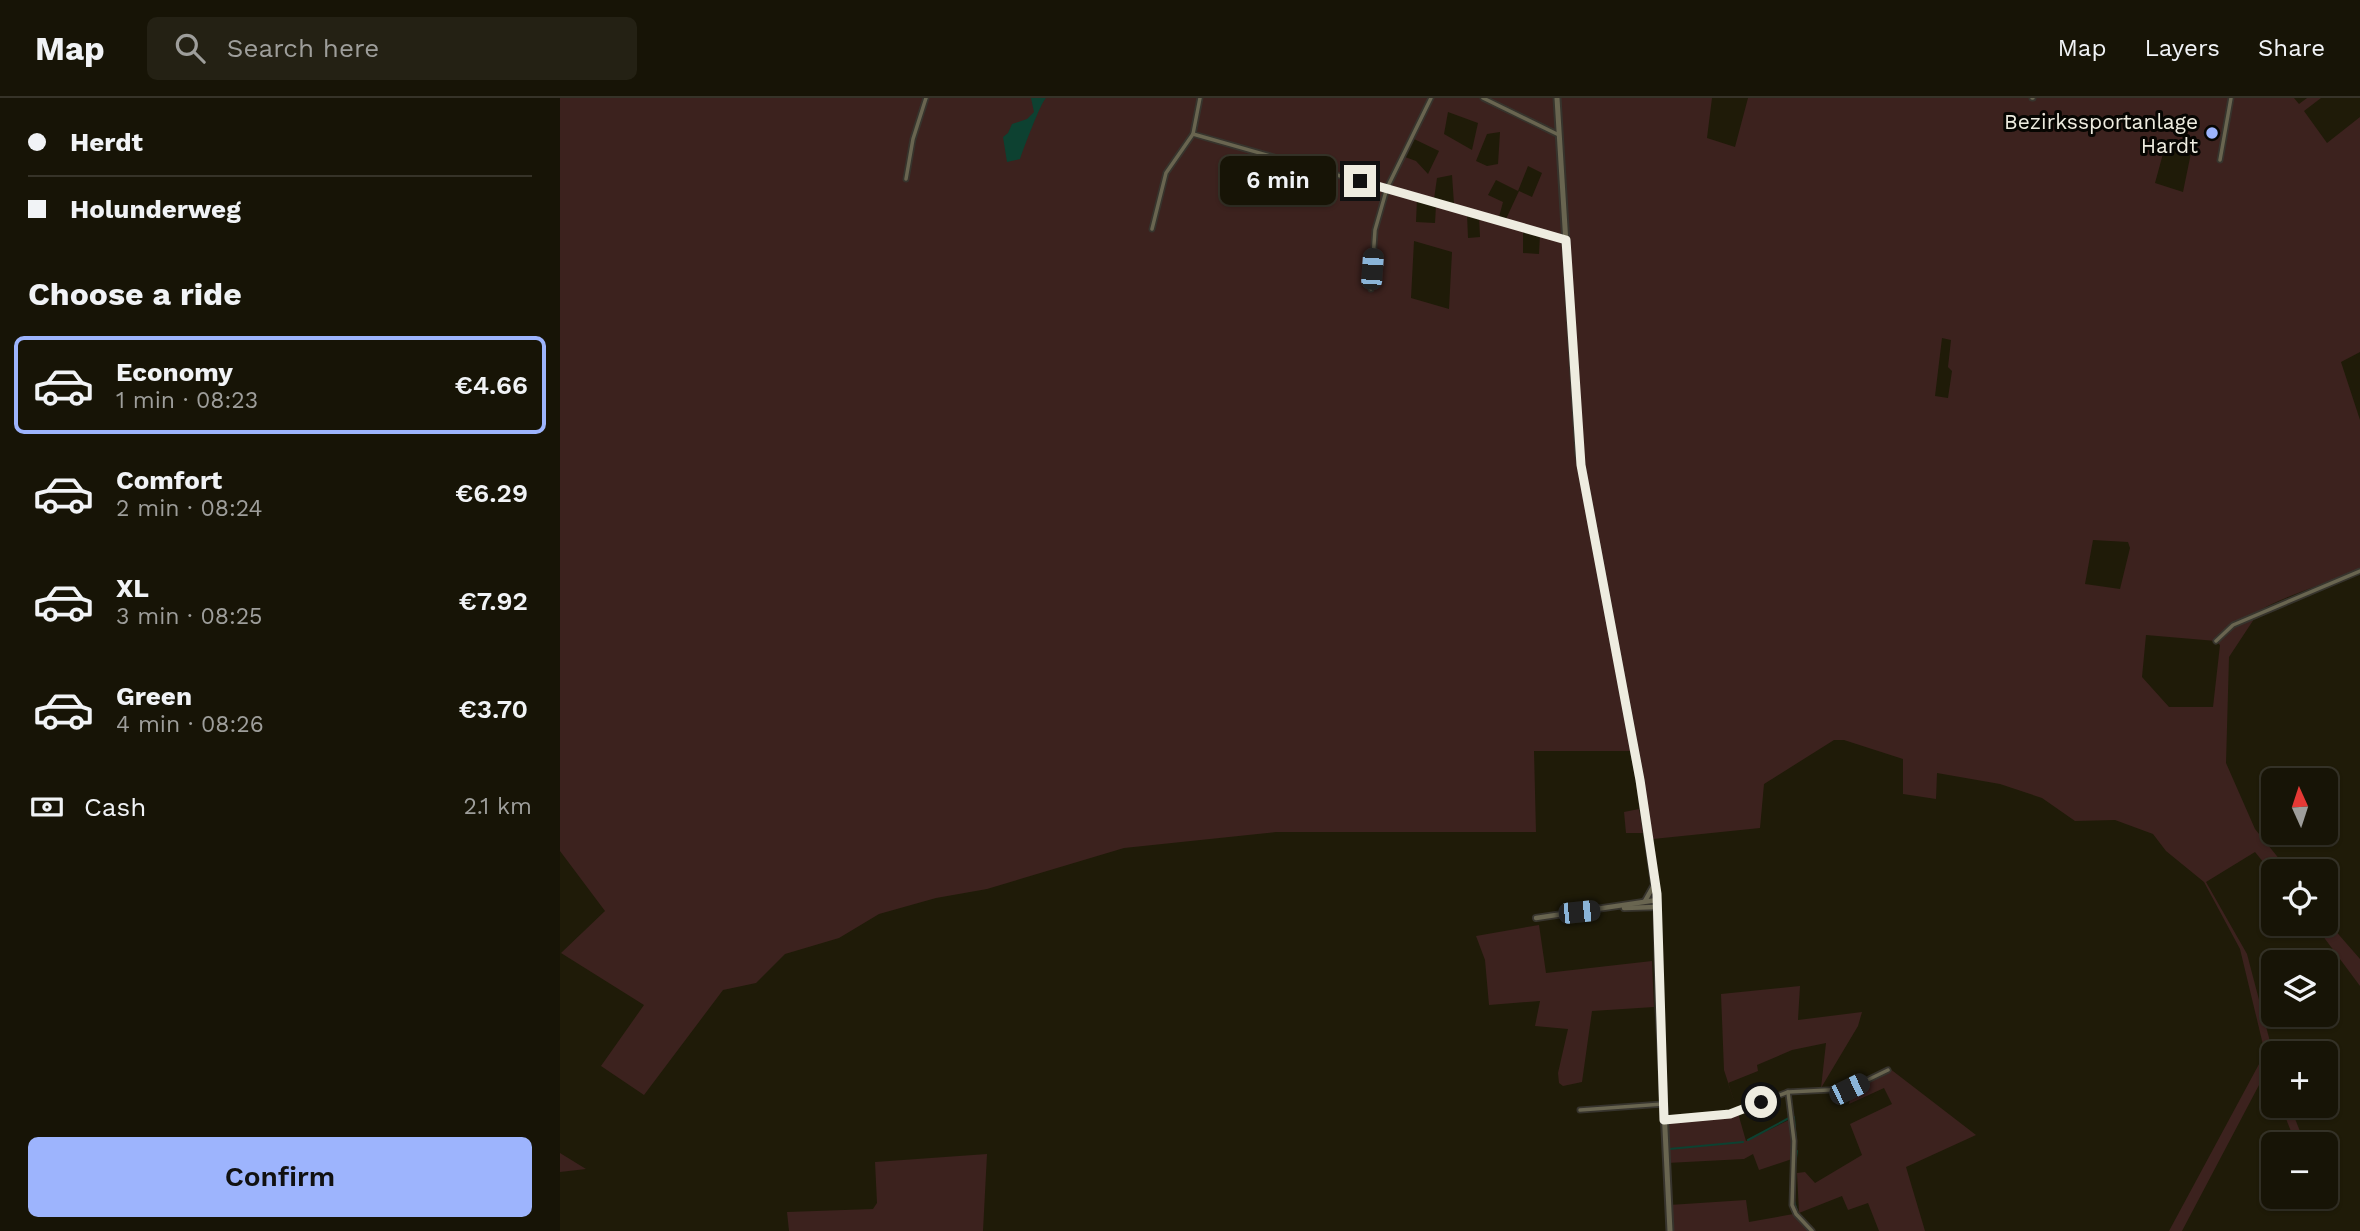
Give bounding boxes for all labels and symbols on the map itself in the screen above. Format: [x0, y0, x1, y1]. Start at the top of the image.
place label: Bezirkssportanlage Hardt [2004, 109, 2198, 158]
marker: Bezirkssportanlage Hardt [2204, 125, 2220, 141]
callout: 6 min [1220, 156, 1336, 206]
route end [1344, 165, 1376, 197]
car [1361, 247, 1384, 291]
north arrow [2261, 768, 2338, 845]
car [1558, 899, 1601, 925]
car [1826, 1070, 1873, 1108]
route start [1745, 1086, 1777, 1118]

